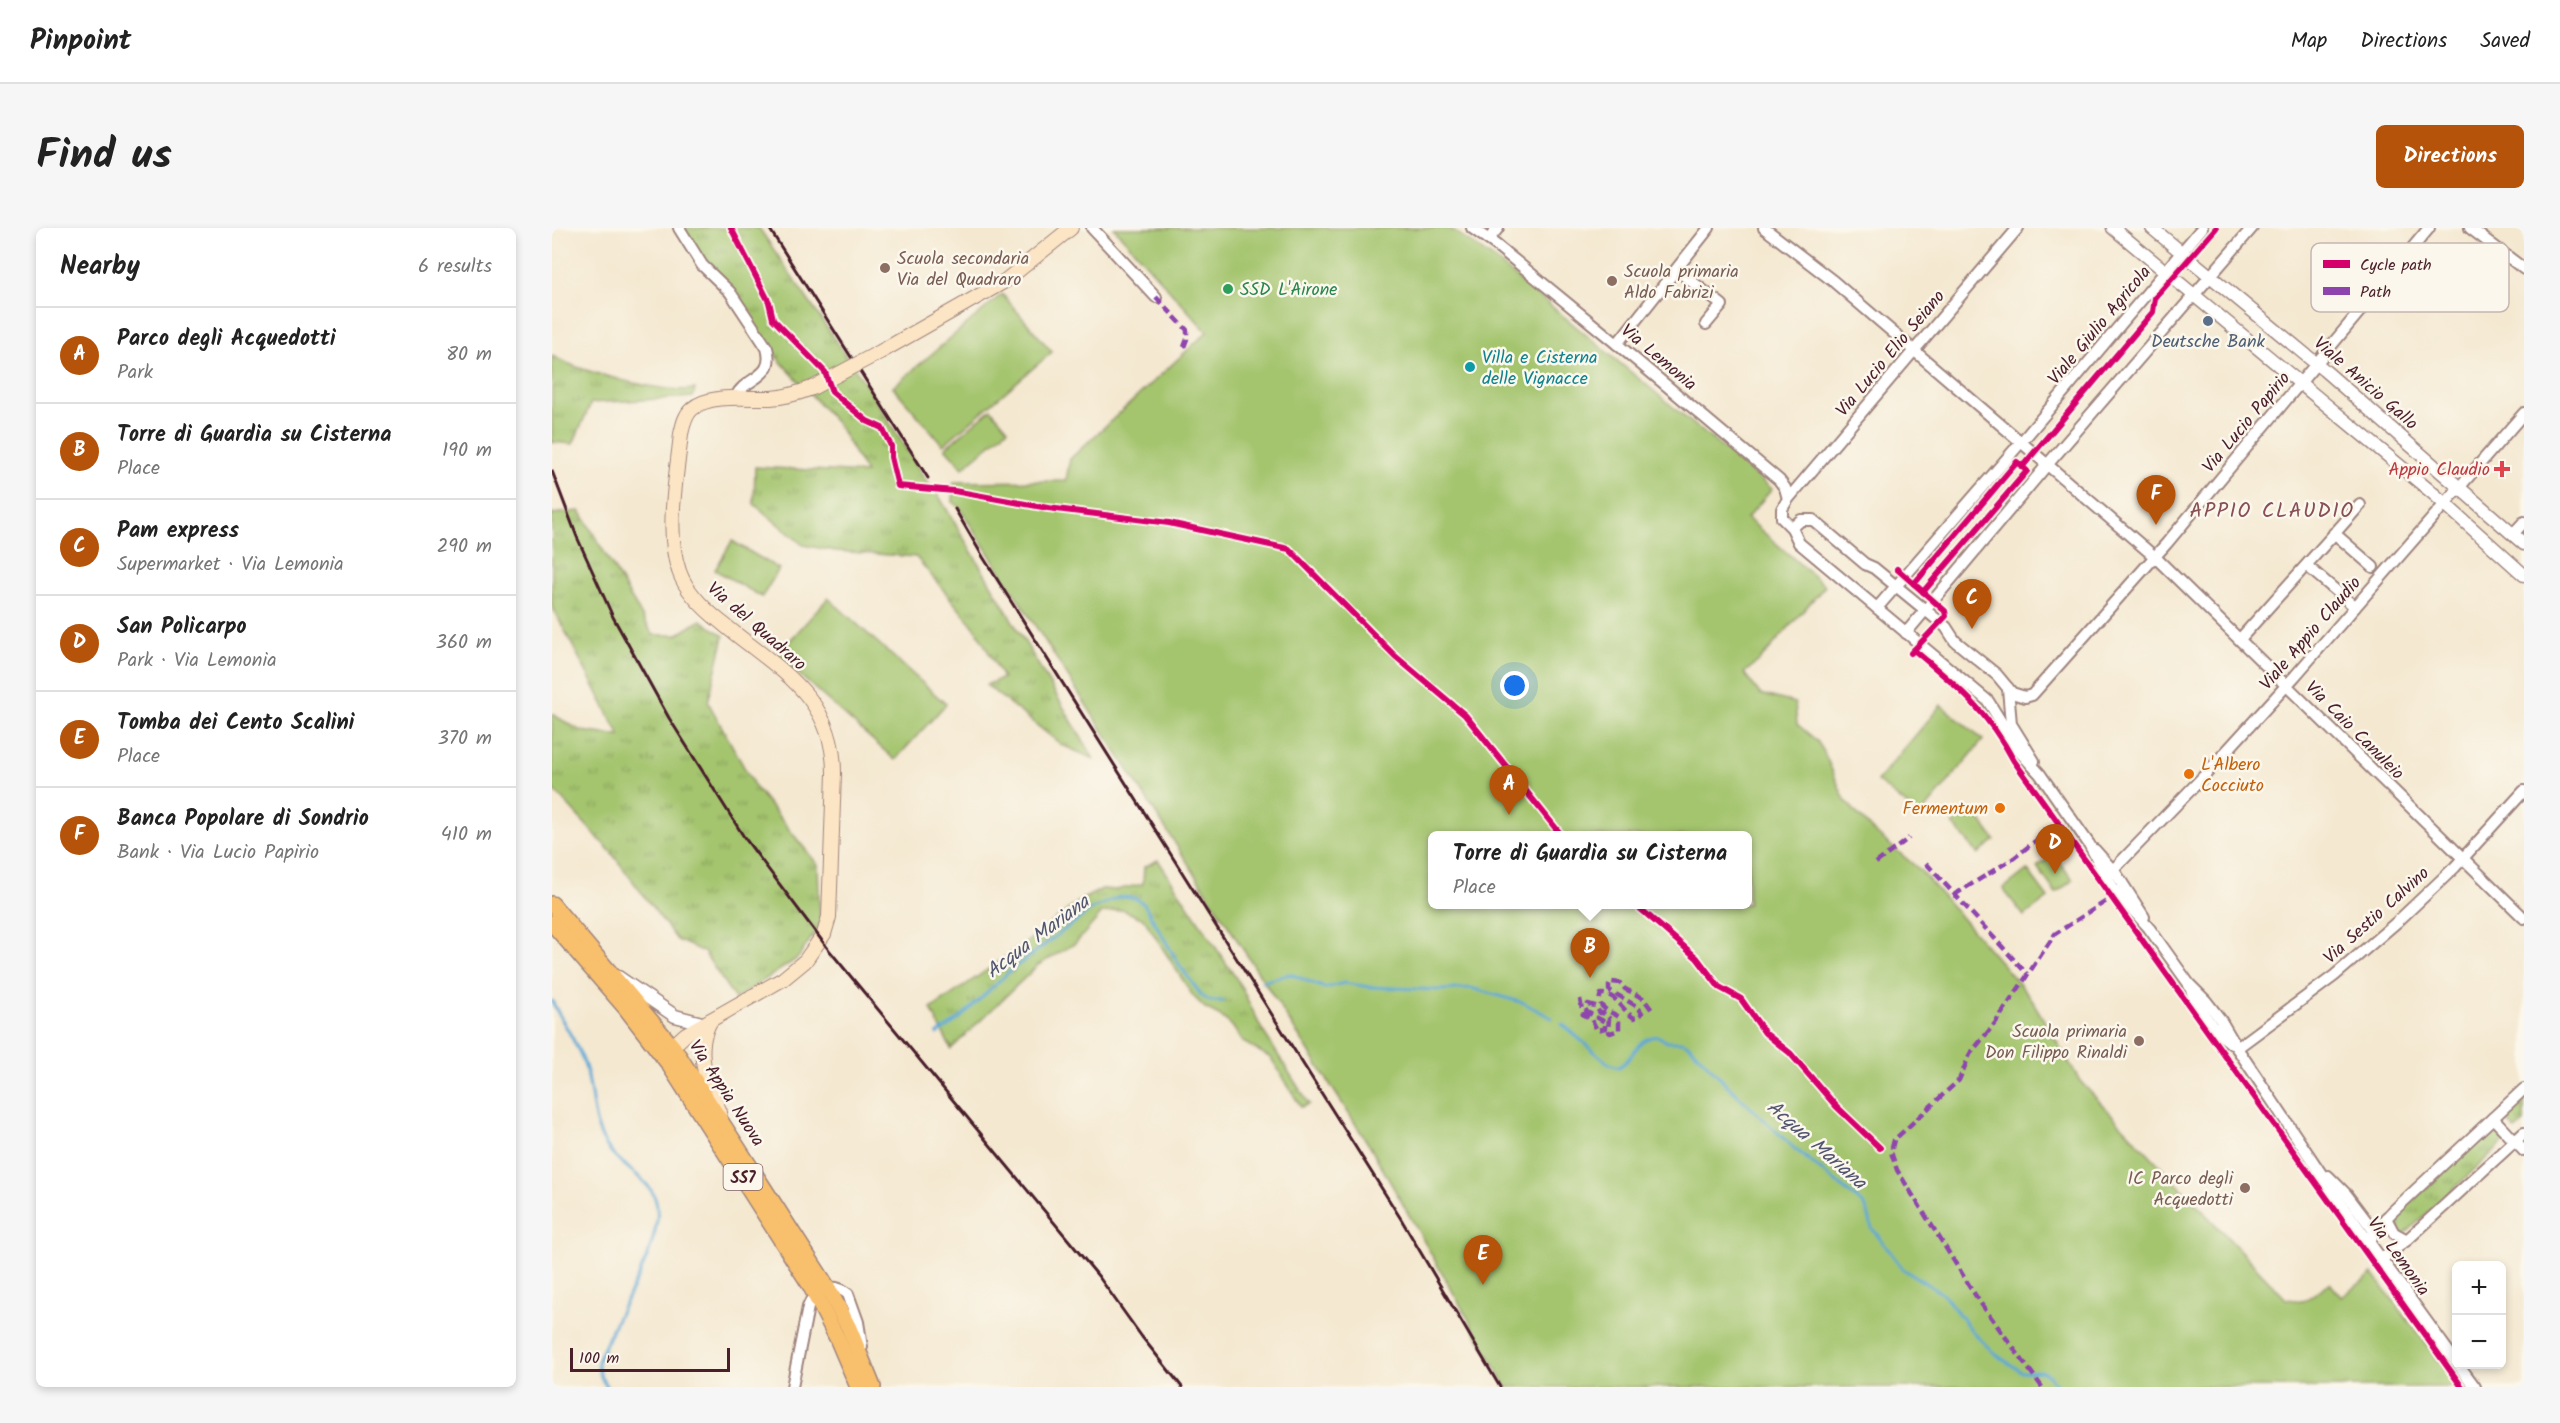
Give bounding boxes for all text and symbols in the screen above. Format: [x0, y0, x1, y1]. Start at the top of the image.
text: Pinpoint [30, 19, 131, 64]
text: Map [2291, 25, 2327, 58]
text: Directions [2360, 25, 2447, 58]
text: Saved [2480, 25, 2530, 58]
text: Find us [36, 123, 172, 190]
button: Directions [2376, 125, 2524, 188]
legend [2311, 243, 2509, 312]
place label: Scuola secondaria Via del Quadraro [897, 245, 1029, 295]
text: Nearby [60, 246, 140, 288]
text: 6 results [418, 251, 492, 283]
text: Cycle path [2360, 253, 2432, 278]
place label: Scuola primaria Aldo Fabrizi [1624, 258, 1739, 308]
street label: Viale Giulio Agricola [2041, 260, 2159, 392]
marker: Scuola secondaria Via del Quadraro [878, 261, 892, 275]
marker: Scuola primaria Aldo Fabrizi [1605, 274, 1619, 288]
place label: SSD L'Airone [1240, 276, 1337, 305]
text: Path [2360, 280, 2391, 305]
marker: SSD L'Airone [1221, 282, 1235, 296]
street label: Via Lucio Elio Seiano [1829, 284, 1953, 424]
marker: Deutsche Bank [2201, 314, 2215, 328]
street label: Via Lemonia [1613, 317, 1703, 399]
text: Parco degli Acquedotti [117, 322, 336, 357]
place label: Deutsche Bank [2151, 328, 2266, 357]
street label: Viale Anicio Gallo [2306, 330, 2424, 438]
text: A [73, 339, 86, 371]
text: 80 m [446, 339, 492, 371]
place label: Villa e Cisterna delle Vignacce [1482, 344, 1597, 394]
text: Park [117, 357, 153, 389]
marker: Villa e Cisterna delle Vignacce [1463, 360, 1477, 374]
street label: Via Lucio Papirio [2196, 366, 2298, 480]
text: Torre di Guardia su Cisterna [117, 418, 392, 453]
text: B [73, 435, 86, 467]
text: 190 m [442, 435, 492, 467]
text: Place [117, 453, 160, 485]
place label: Appio Claudio [2388, 456, 2490, 485]
marker: Appio Claudio [2495, 462, 2509, 476]
pin: F [2136, 476, 2176, 525]
district label: APPIO CLAUDIO [2189, 495, 2355, 528]
text: Pam express [117, 514, 239, 549]
text: C [73, 531, 86, 563]
text: 290 m [437, 531, 492, 563]
text: Supermarket · Via Lemonia [117, 549, 344, 581]
street label: Viale Appio Claudio [2253, 570, 2369, 698]
street label: Via del Quadraro [700, 575, 812, 679]
pin: C [1952, 580, 1992, 629]
text: San Policarpo [117, 610, 247, 645]
text: D [73, 627, 86, 659]
text: 360 m [436, 627, 492, 659]
text: Park · Via Lemonia [117, 645, 277, 677]
your location [1500, 671, 1529, 700]
street label: Via Caio Canuleio [2297, 675, 2410, 788]
text: Tomba dei Cento Scalini [117, 706, 355, 741]
text: E [74, 723, 85, 755]
text: 370 m [437, 723, 492, 755]
text: Place [117, 741, 160, 773]
place label: L'Albero Cocciuto [2201, 751, 2264, 801]
pin: A [1490, 766, 1528, 815]
marker: L'Albero Cocciuto [2182, 767, 2196, 781]
place label: Fermentum [1903, 795, 1988, 824]
marker: Fermentum [1993, 801, 2007, 815]
text: Banca Popolare di Sondrio [117, 802, 369, 837]
text: F [74, 819, 85, 851]
text: 410 m [441, 819, 492, 851]
pin: D [2036, 824, 2074, 874]
popup [1428, 831, 1752, 909]
text: Bank · Via Lucio Papirio [117, 837, 319, 869]
text: Torre di Guardia su Cisterna [1453, 837, 1727, 872]
street label: Via Sestio Calvino [2317, 860, 2437, 972]
text: Place [1453, 872, 1496, 904]
water label: Acqua Mariana [979, 887, 1098, 988]
pin: B [1570, 928, 1610, 978]
place label: Scuola primaria Don Filippo Rinaldi [1985, 1018, 2128, 1068]
street label: Via Appia Nuova [680, 1034, 771, 1153]
marker: Scuola primaria Don Filippo Rinaldi [2132, 1034, 2146, 1048]
water label: Acqua Mariana [1759, 1093, 1874, 1199]
road number: SS7 [724, 1164, 762, 1190]
place label: IC Parco degli Acquedotti [2128, 1165, 2234, 1215]
marker: IC Parco degli Acquedotti [2238, 1181, 2252, 1195]
street label: Via Lemonia [2359, 1211, 2437, 1303]
pin: E [1464, 1236, 1502, 1285]
map controls [2452, 1261, 2506, 1369]
button: + [2452, 1261, 2506, 1315]
button: − [2452, 1315, 2506, 1369]
scale bar [570, 1345, 730, 1372]
text: 100 m [579, 1346, 619, 1371]

